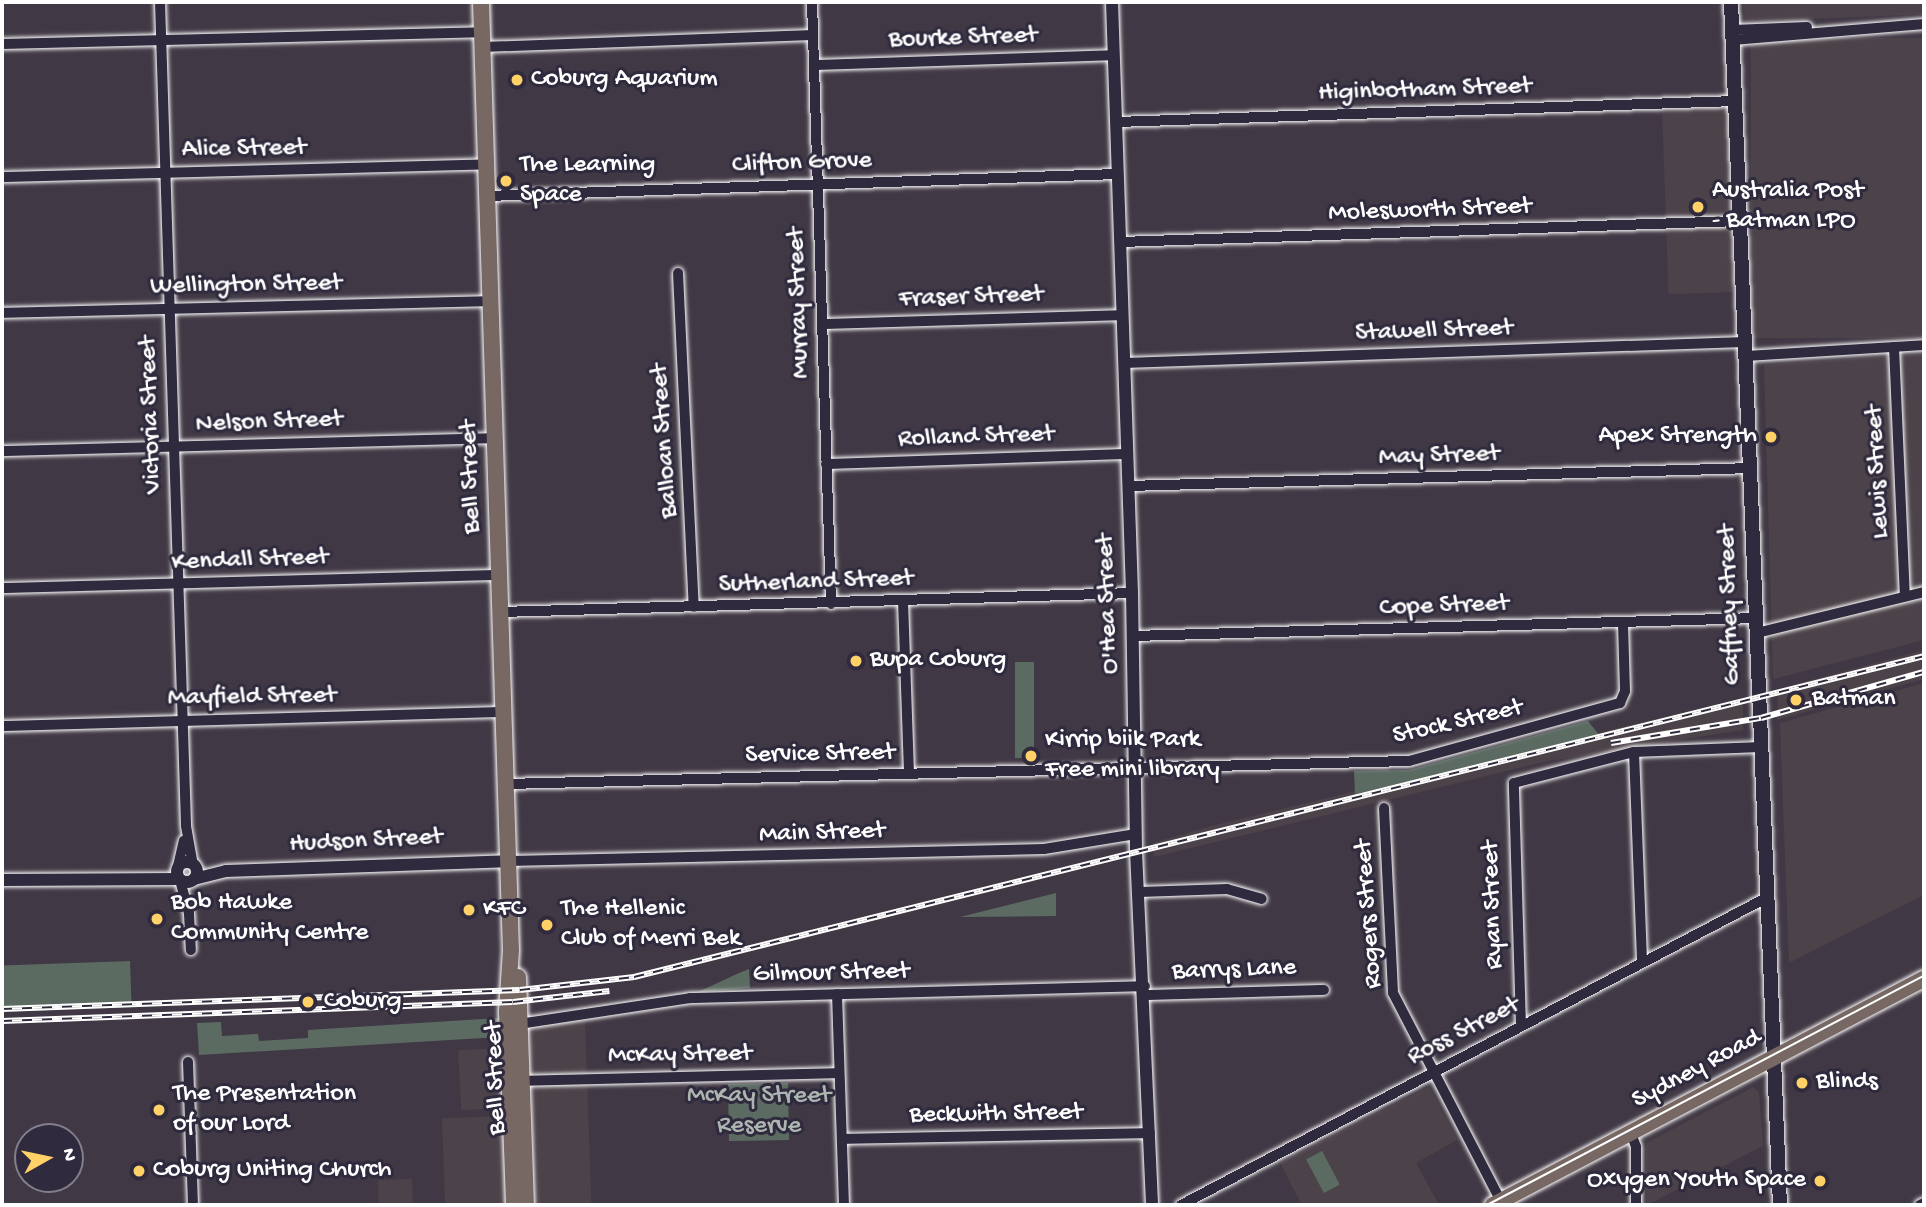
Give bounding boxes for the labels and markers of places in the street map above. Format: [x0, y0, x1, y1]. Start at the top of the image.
place label: Coburg Aquarium [531, 64, 718, 96]
marker: Coburg Aquarium [509, 72, 525, 88]
place label: The Learning Space [520, 150, 655, 212]
marker: The Learning Space [498, 173, 514, 189]
place label: Australia Post - Batman LPO [1712, 176, 1863, 238]
marker: Australia Post - Batman LPO [1690, 199, 1706, 215]
place label: Apex Strength [1599, 421, 1757, 453]
marker: Apex Strength [1763, 429, 1779, 445]
place label: Bupa Coburg [870, 645, 1006, 677]
marker: Bupa Coburg [848, 653, 864, 669]
place label: Batman [1812, 684, 1896, 716]
marker: Batman [1786, 690, 1806, 710]
place label: Kirrip biik Park Free mini library [1045, 725, 1219, 786]
marker: Kirrip biik Park Free mini library [1023, 748, 1039, 764]
place label: Bob Hawke Community Centre [171, 888, 368, 950]
place label: KFC [483, 894, 525, 926]
place label: The Hellenic Club of Merri Bek [561, 894, 740, 956]
marker: KFC [461, 902, 477, 918]
marker: Bob Hawke Community Centre [149, 911, 165, 927]
marker: The Hellenic Club of Merri Bek [539, 917, 555, 933]
place label: Coburg [324, 986, 402, 1018]
marker: Coburg [298, 992, 318, 1012]
place label: Blinds [1816, 1067, 1878, 1099]
marker: Blinds [1794, 1075, 1810, 1091]
place label: The Presentation of our Lord [173, 1079, 356, 1140]
marker: The Presentation of our Lord [151, 1102, 167, 1118]
place label: Coburg Uniting Church [153, 1155, 391, 1187]
marker: Coburg Uniting Church [131, 1163, 147, 1179]
place label: Oxygen Youth Space [1587, 1165, 1806, 1197]
marker: Oxygen Youth Space [1812, 1173, 1828, 1189]

